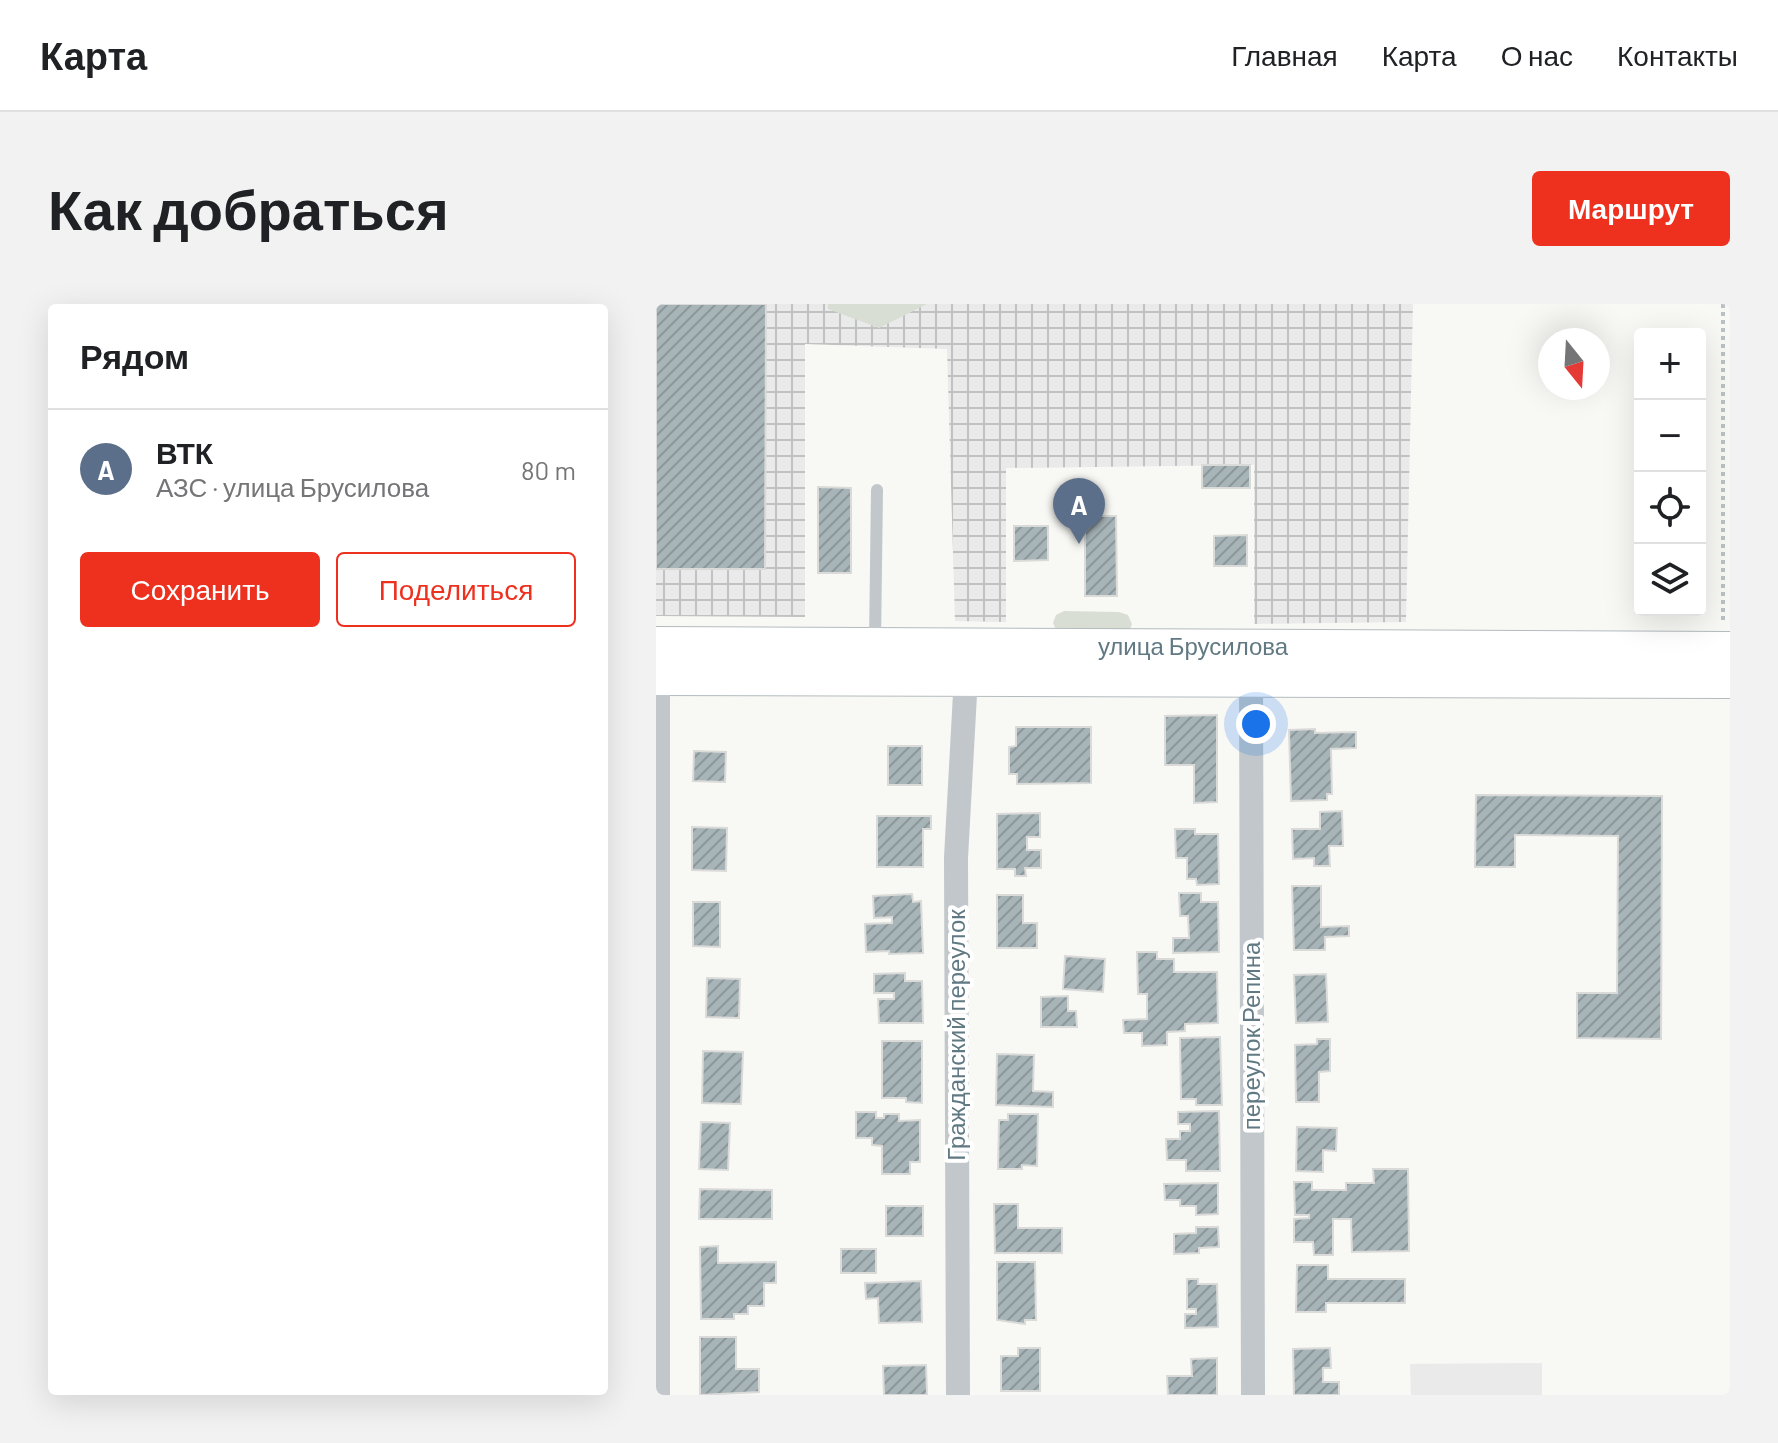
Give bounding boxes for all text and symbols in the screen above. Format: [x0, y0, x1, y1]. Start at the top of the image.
text: Карта [40, 32, 147, 78]
text: Главная [1231, 38, 1338, 72]
text: Карта [1382, 38, 1457, 72]
text: О нас [1501, 38, 1573, 72]
text: Контакты [1617, 38, 1738, 72]
button: Маршрут [1532, 171, 1730, 246]
text: Как добраться [48, 174, 449, 241]
north arrow [1538, 328, 1610, 400]
map controls [1634, 328, 1706, 616]
button: + [1634, 328, 1706, 400]
text: Рядом [80, 335, 189, 376]
button: − [1634, 400, 1706, 472]
text: ВТК [156, 434, 213, 470]
text: A [97, 454, 115, 485]
text: 80 m [521, 454, 576, 485]
text: АЗС · улица Брусилова [156, 471, 429, 502]
button: locate [1634, 472, 1706, 544]
pin: A [1053, 478, 1105, 544]
button: layers [1634, 544, 1706, 616]
button: Сохранить [80, 552, 320, 627]
button: Поделиться [336, 552, 576, 627]
street label: улица Брусилова [1098, 631, 1289, 660]
your location [1236, 704, 1276, 744]
street label: Гражданский переулок [941, 909, 970, 1161]
street label: переулок Репина [1236, 941, 1265, 1130]

